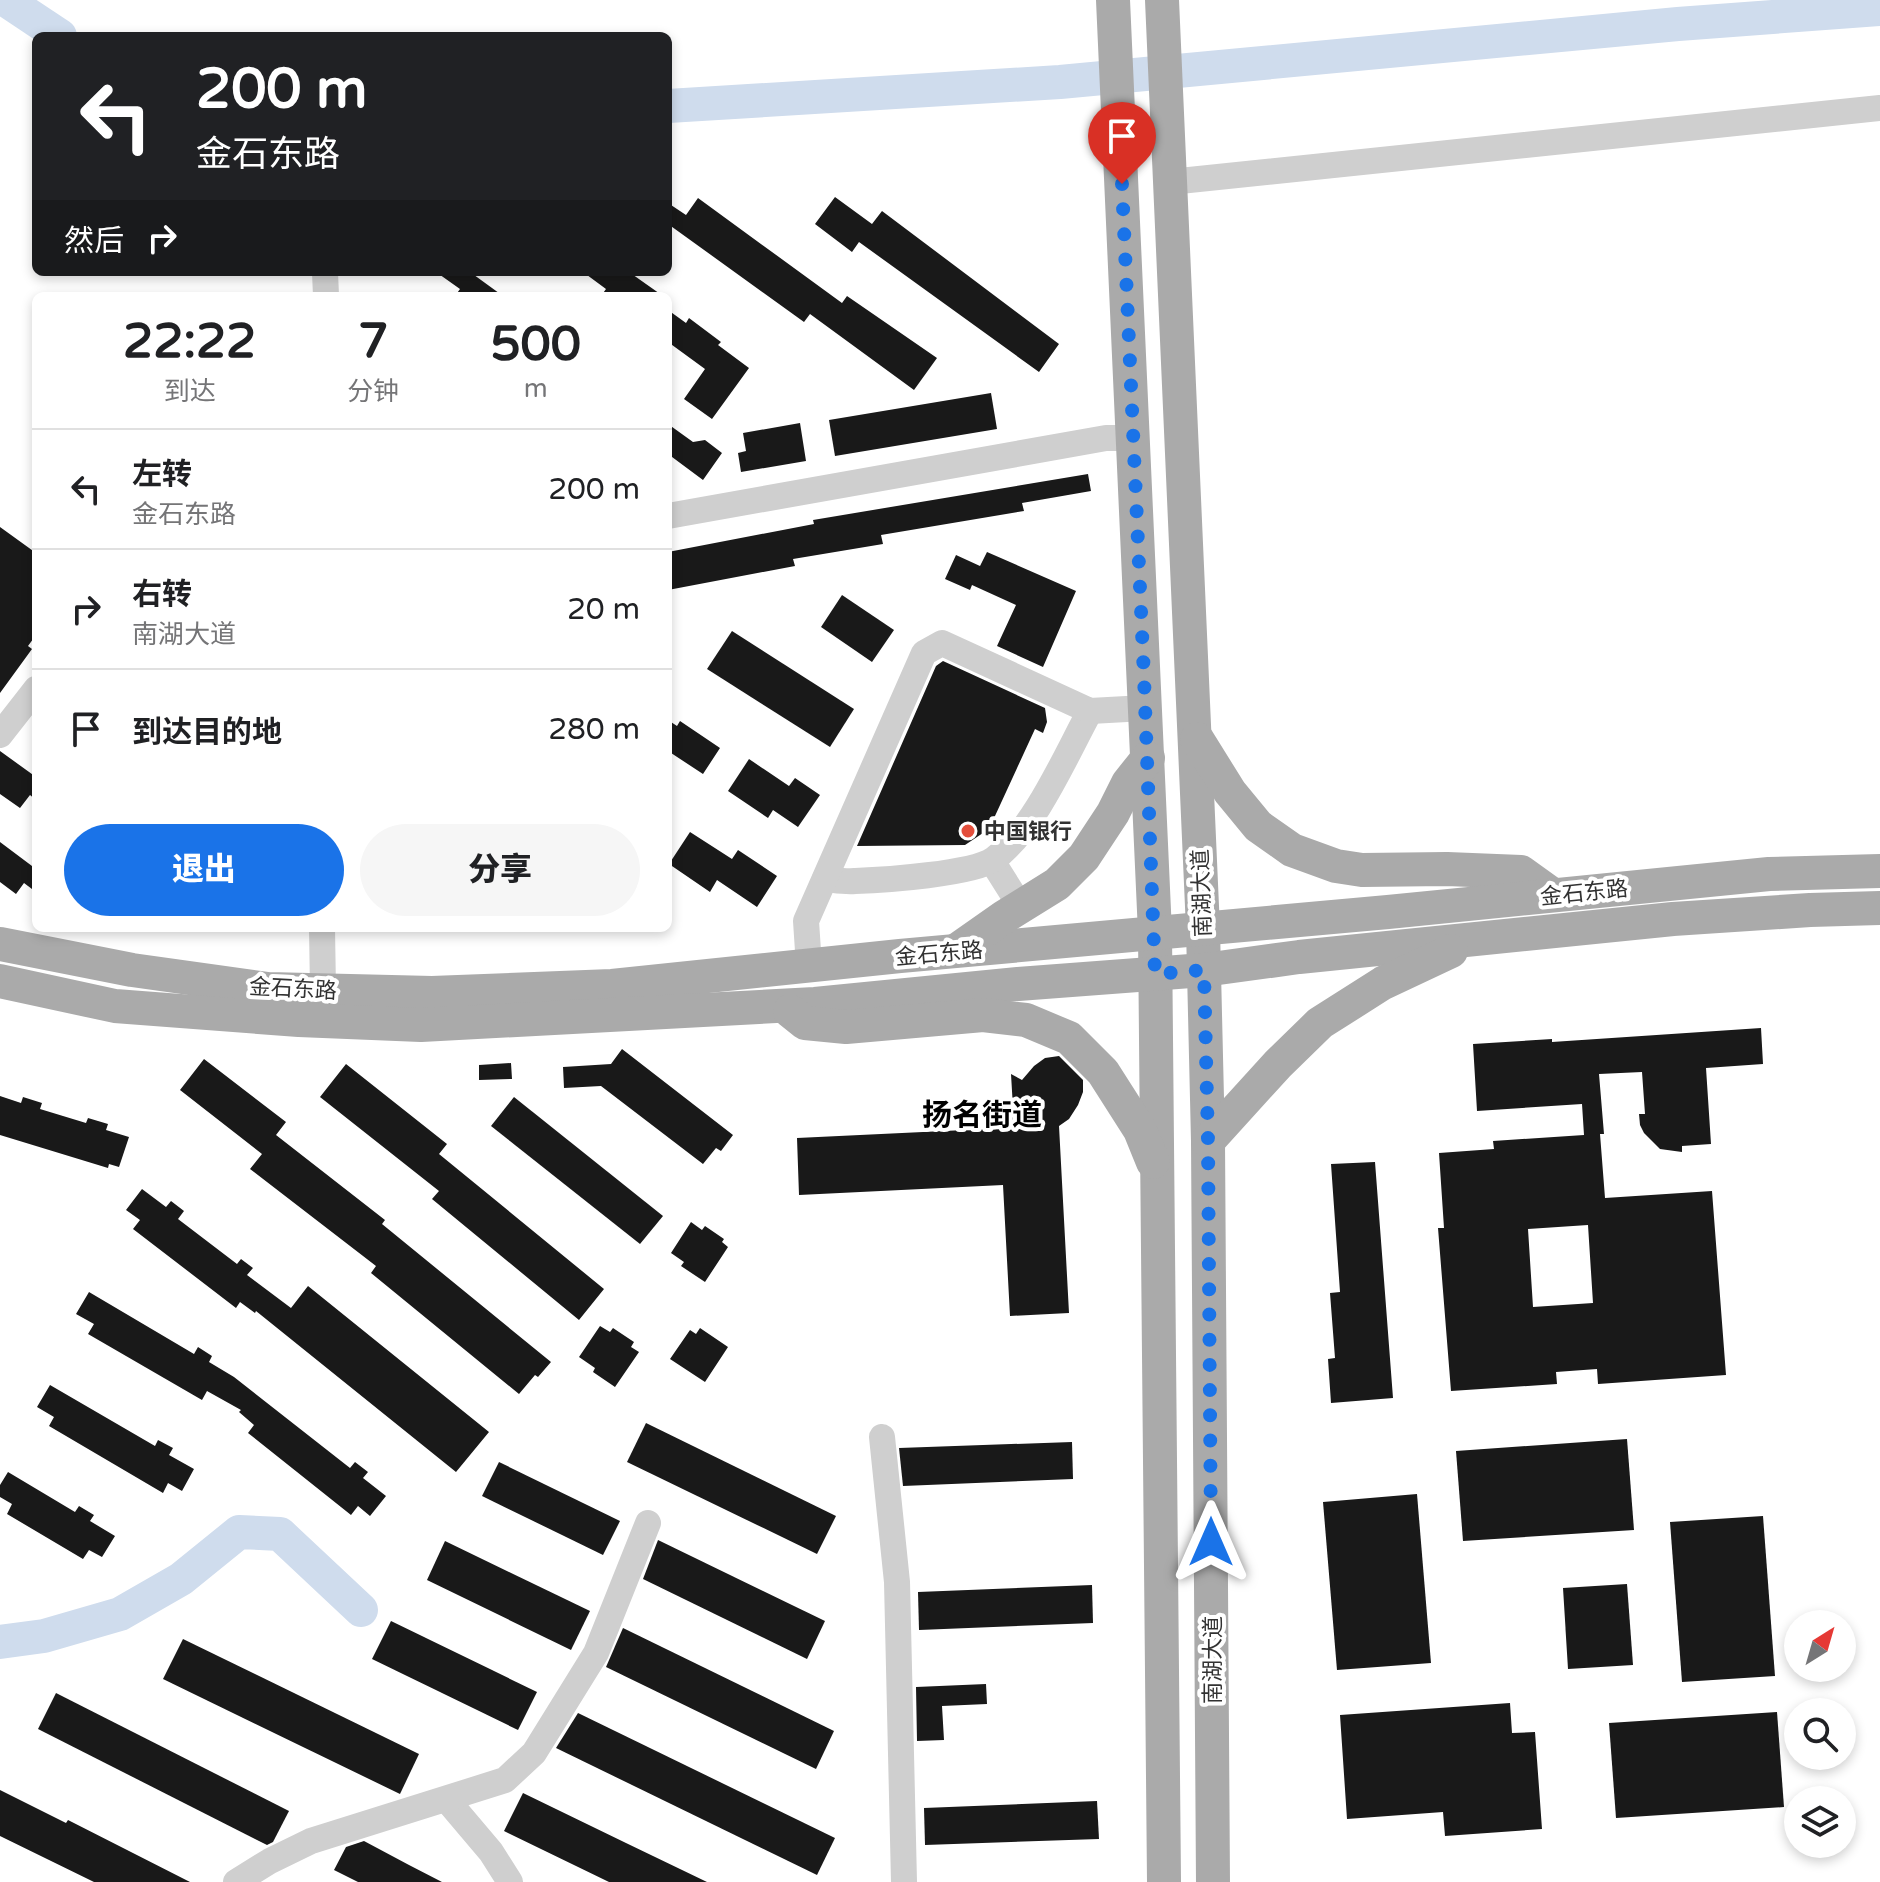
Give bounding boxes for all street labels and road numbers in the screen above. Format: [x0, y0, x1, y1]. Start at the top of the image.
street label: 南湖大道 [1187, 849, 1217, 937]
street label: 金石东路 [1539, 875, 1629, 911]
street label: 金石东路 [894, 937, 984, 971]
street label: 金石东路 [248, 974, 338, 1004]
street label: 南湖大道 [1200, 1616, 1226, 1704]

